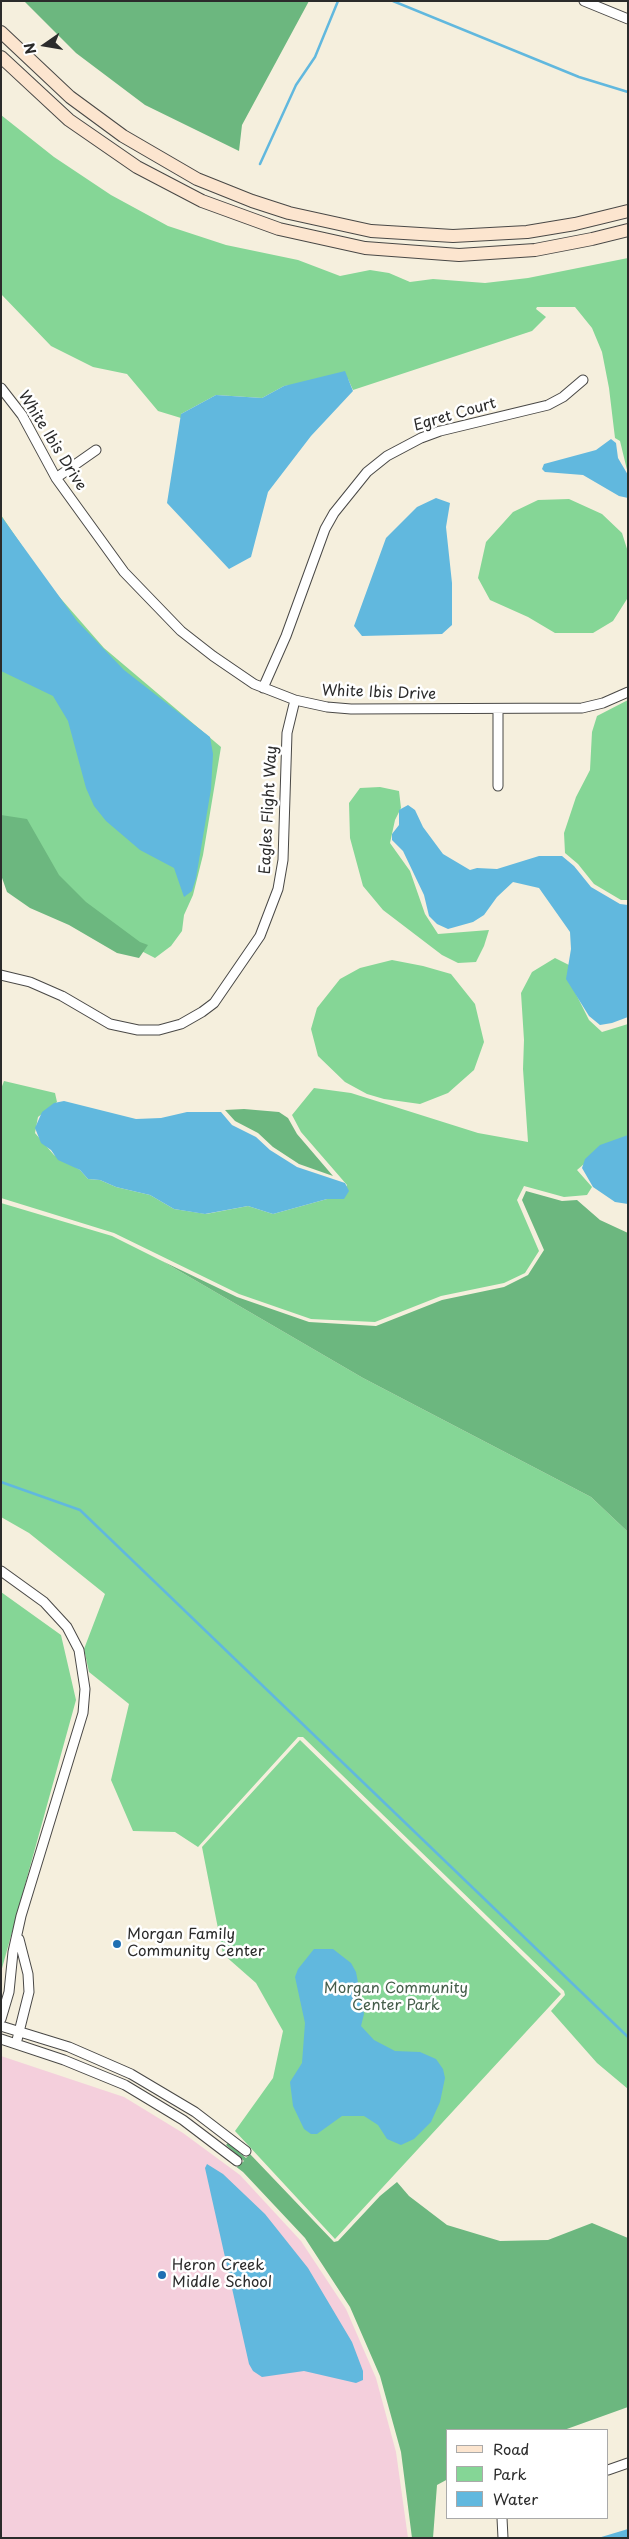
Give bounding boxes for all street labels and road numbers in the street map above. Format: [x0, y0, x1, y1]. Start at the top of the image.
street label: White Ibis Drive [14, 388, 90, 494]
street label: Egret Court [412, 395, 498, 435]
street label: White Ibis Drive [322, 682, 436, 704]
street label: Eagles Flight Way [257, 745, 281, 875]

